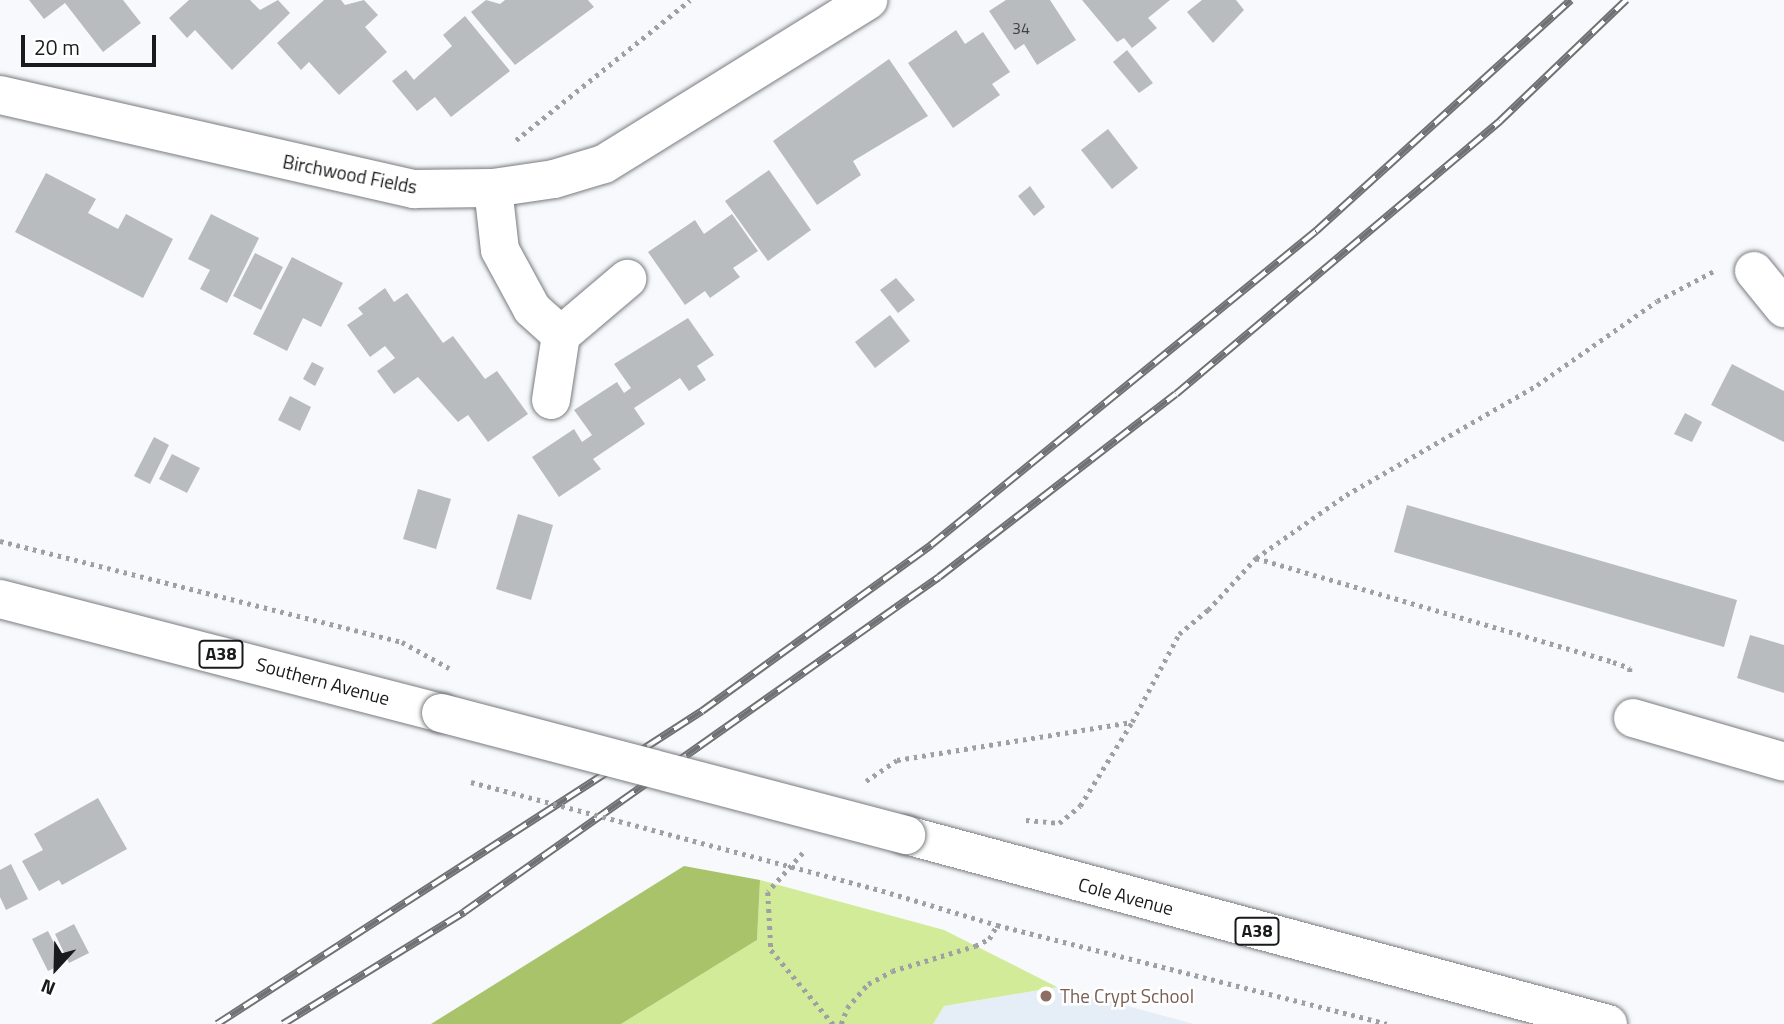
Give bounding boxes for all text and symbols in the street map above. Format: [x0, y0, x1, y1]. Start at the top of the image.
house number: 34 [1012, 18, 1030, 38]
scale bar [24, 21, 159, 65]
text: 20 m [34, 31, 80, 63]
street label: Birchwood Fields [281, 150, 419, 198]
road number: A38 [198, 640, 244, 668]
street label: Southern Avenue [254, 652, 392, 710]
street label: Cole Avenue [1076, 872, 1176, 920]
road number: A38 [1234, 916, 1280, 946]
north arrow [21, 933, 91, 1003]
text: N [36, 972, 59, 1004]
place label: The Crypt School [1060, 985, 1194, 1007]
marker: The Crypt School [1038, 988, 1054, 1004]

